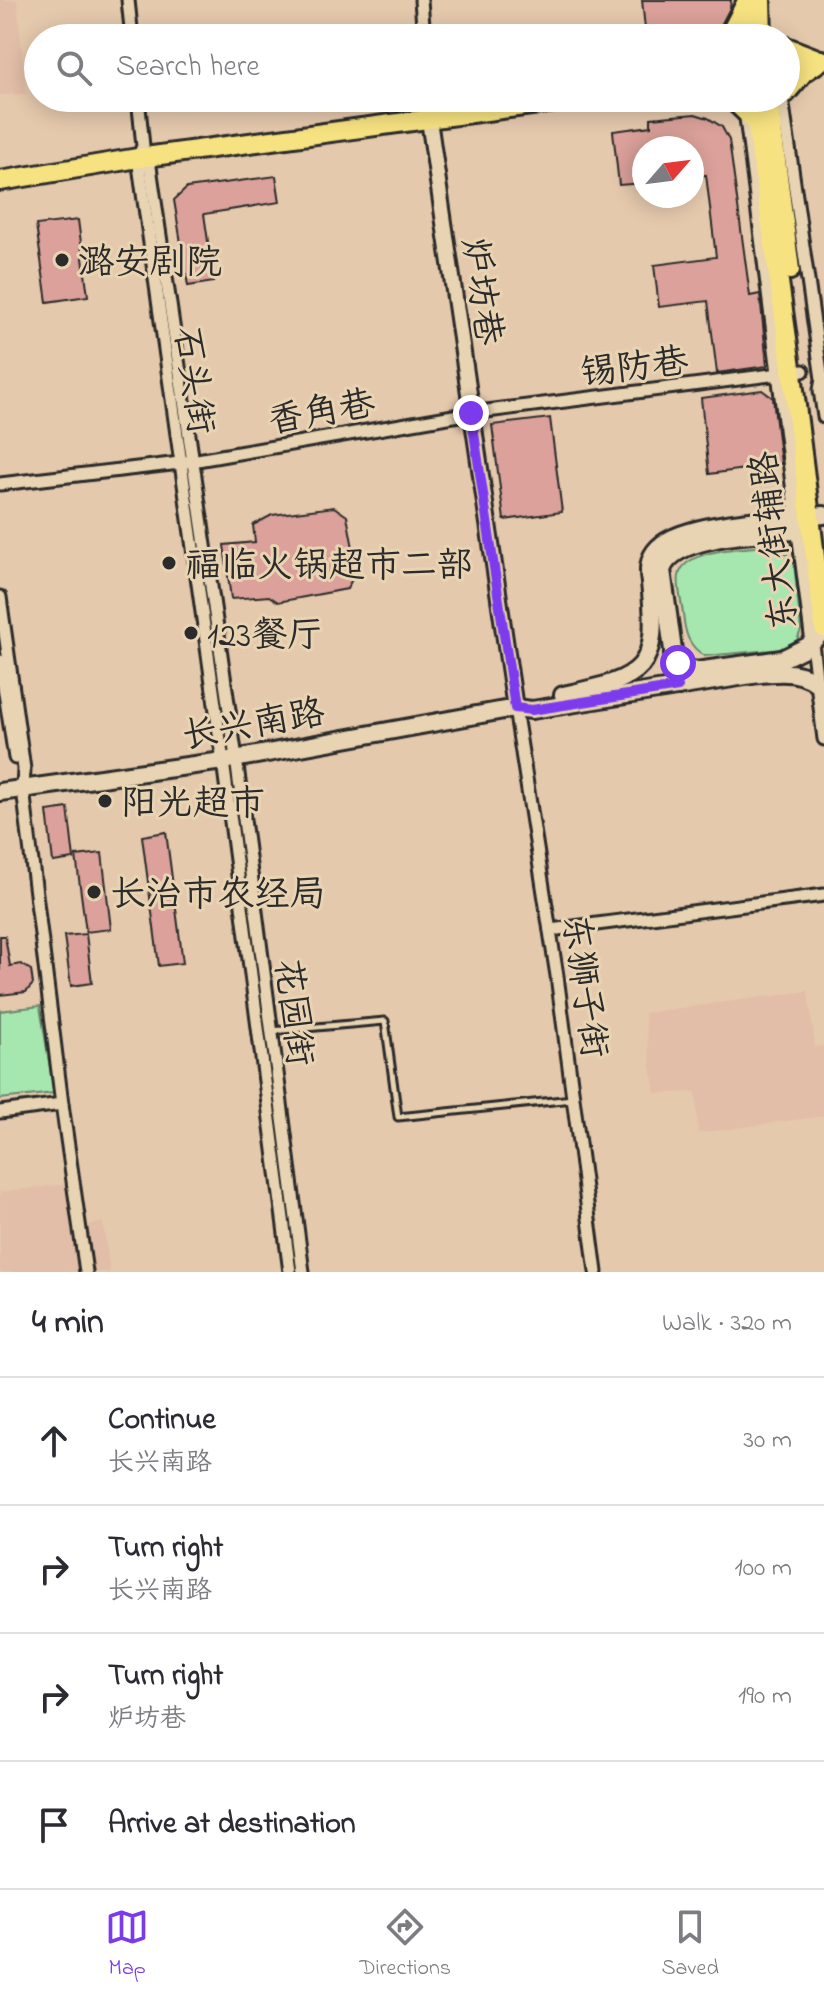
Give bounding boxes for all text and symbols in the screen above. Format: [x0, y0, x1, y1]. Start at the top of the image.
search box [24, 24, 800, 112]
icon: search [52, 46, 96, 90]
text: Search here [116, 46, 260, 90]
north arrow [632, 136, 704, 208]
street label: 炉坊巷 [446, 234, 513, 349]
place label: 潞安剧院 [78, 238, 222, 291]
marker: 潞安剧院 [53, 251, 71, 269]
street label: 石头街 [158, 323, 225, 438]
street label: 锡防巷 [578, 337, 691, 402]
street label: 香角巷 [264, 379, 380, 450]
route end [453, 395, 489, 431]
street label: 东大街辅路 [739, 448, 814, 633]
place label: 福临火锅超市二部 [185, 541, 473, 594]
marker: 福临火锅超市二部 [160, 554, 178, 572]
place label: 123餐厅 [207, 611, 323, 664]
marker: 123餐厅 [182, 624, 200, 642]
route start [660, 645, 696, 681]
street label: 长兴南路 [178, 688, 329, 765]
place label: 阳光超市 [121, 779, 265, 832]
marker: 阳光超市 [96, 792, 114, 810]
place label: 长治市农经局 [110, 870, 326, 923]
marker: 长治市农经局 [85, 883, 103, 901]
street label: 东狮子街 [546, 912, 619, 1062]
street label: 花园街 [259, 956, 324, 1069]
text: 4 min [32, 1299, 104, 1349]
text: Walk · 320 m [662, 1305, 792, 1343]
text: Continue [108, 1399, 216, 1443]
icon: ahead [32, 1419, 76, 1463]
text: 30 m [743, 1422, 792, 1460]
text: 长兴南路 [108, 1445, 212, 1483]
text: Turn right [108, 1527, 223, 1571]
icon: right [32, 1547, 76, 1591]
text: 100 m [735, 1550, 792, 1588]
text: 长兴南路 [108, 1573, 212, 1611]
text: Turn right [108, 1655, 223, 1699]
icon: right [32, 1675, 76, 1719]
text: 190 m [738, 1678, 792, 1716]
text: 炉坊巷 [108, 1701, 186, 1739]
icon: arrive [32, 1803, 76, 1847]
text: Arrive at destination [108, 1803, 356, 1847]
tab: Map [105, 1905, 149, 1985]
tab: Directions [360, 1905, 451, 1985]
tab: Saved [661, 1905, 719, 1985]

